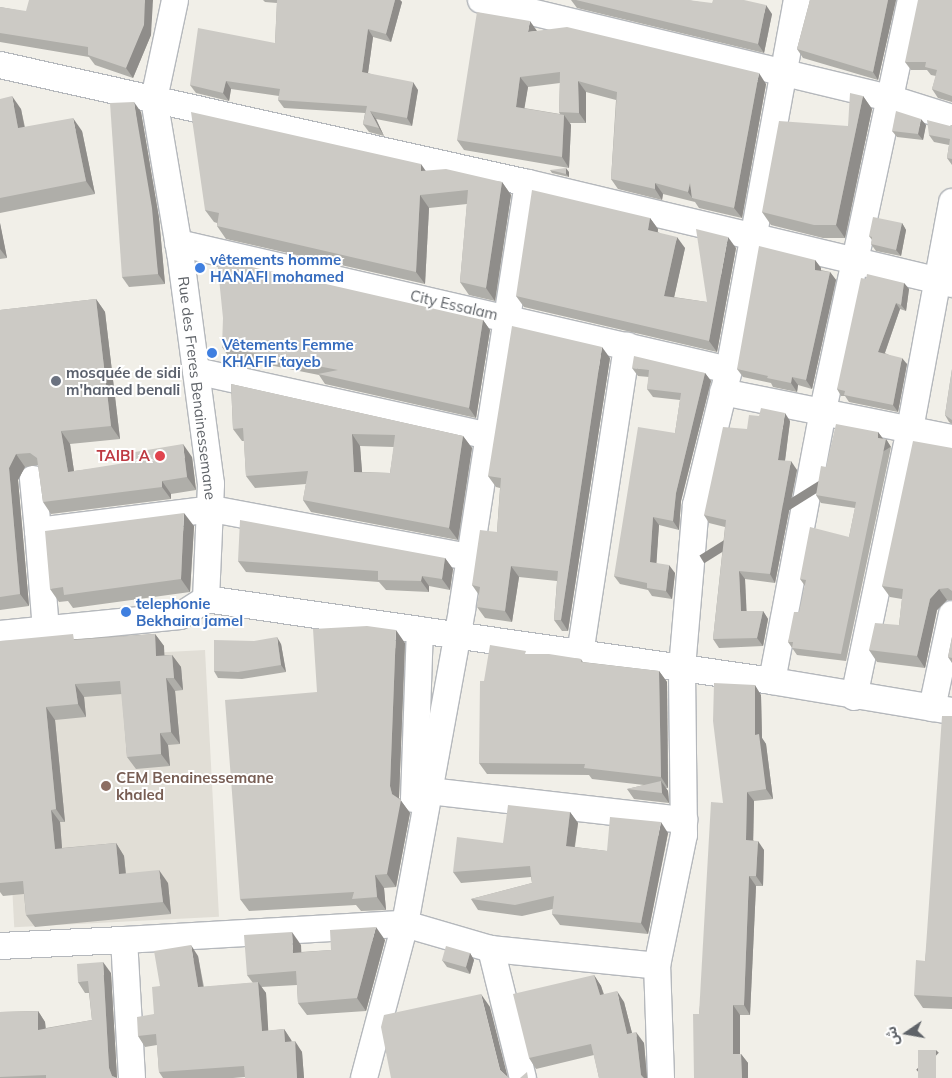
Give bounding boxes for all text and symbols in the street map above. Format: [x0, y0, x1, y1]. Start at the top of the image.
place label: vêtements homme HANAFI mohamed [210, 250, 344, 285]
marker: vêtements homme HANAFI mohamed [194, 262, 206, 274]
street label: Rue des Freres Benainessemane [174, 275, 220, 501]
street label: City Essalam [408, 286, 500, 324]
place label: Vêtements Femme KHAFIF tayeb [222, 335, 354, 370]
marker: Vêtements Femme KHAFIF tayeb [206, 347, 218, 359]
place label: mosquée de sidi m'hamed benali [66, 363, 181, 398]
marker: mosquée de sidi m'hamed benali [50, 375, 62, 387]
place label: TAIBI A [96, 447, 150, 465]
marker: TAIBI A [154, 450, 166, 462]
place label: telephonie Bekhaira jamel [136, 594, 243, 629]
marker: telephonie Bekhaira jamel [120, 606, 132, 618]
place label: CEM Benainessemane khaled [116, 768, 274, 803]
marker: CEM Benainessemane khaled [100, 780, 112, 792]
north arrow [882, 1008, 932, 1058]
text: ش [882, 1025, 903, 1047]

